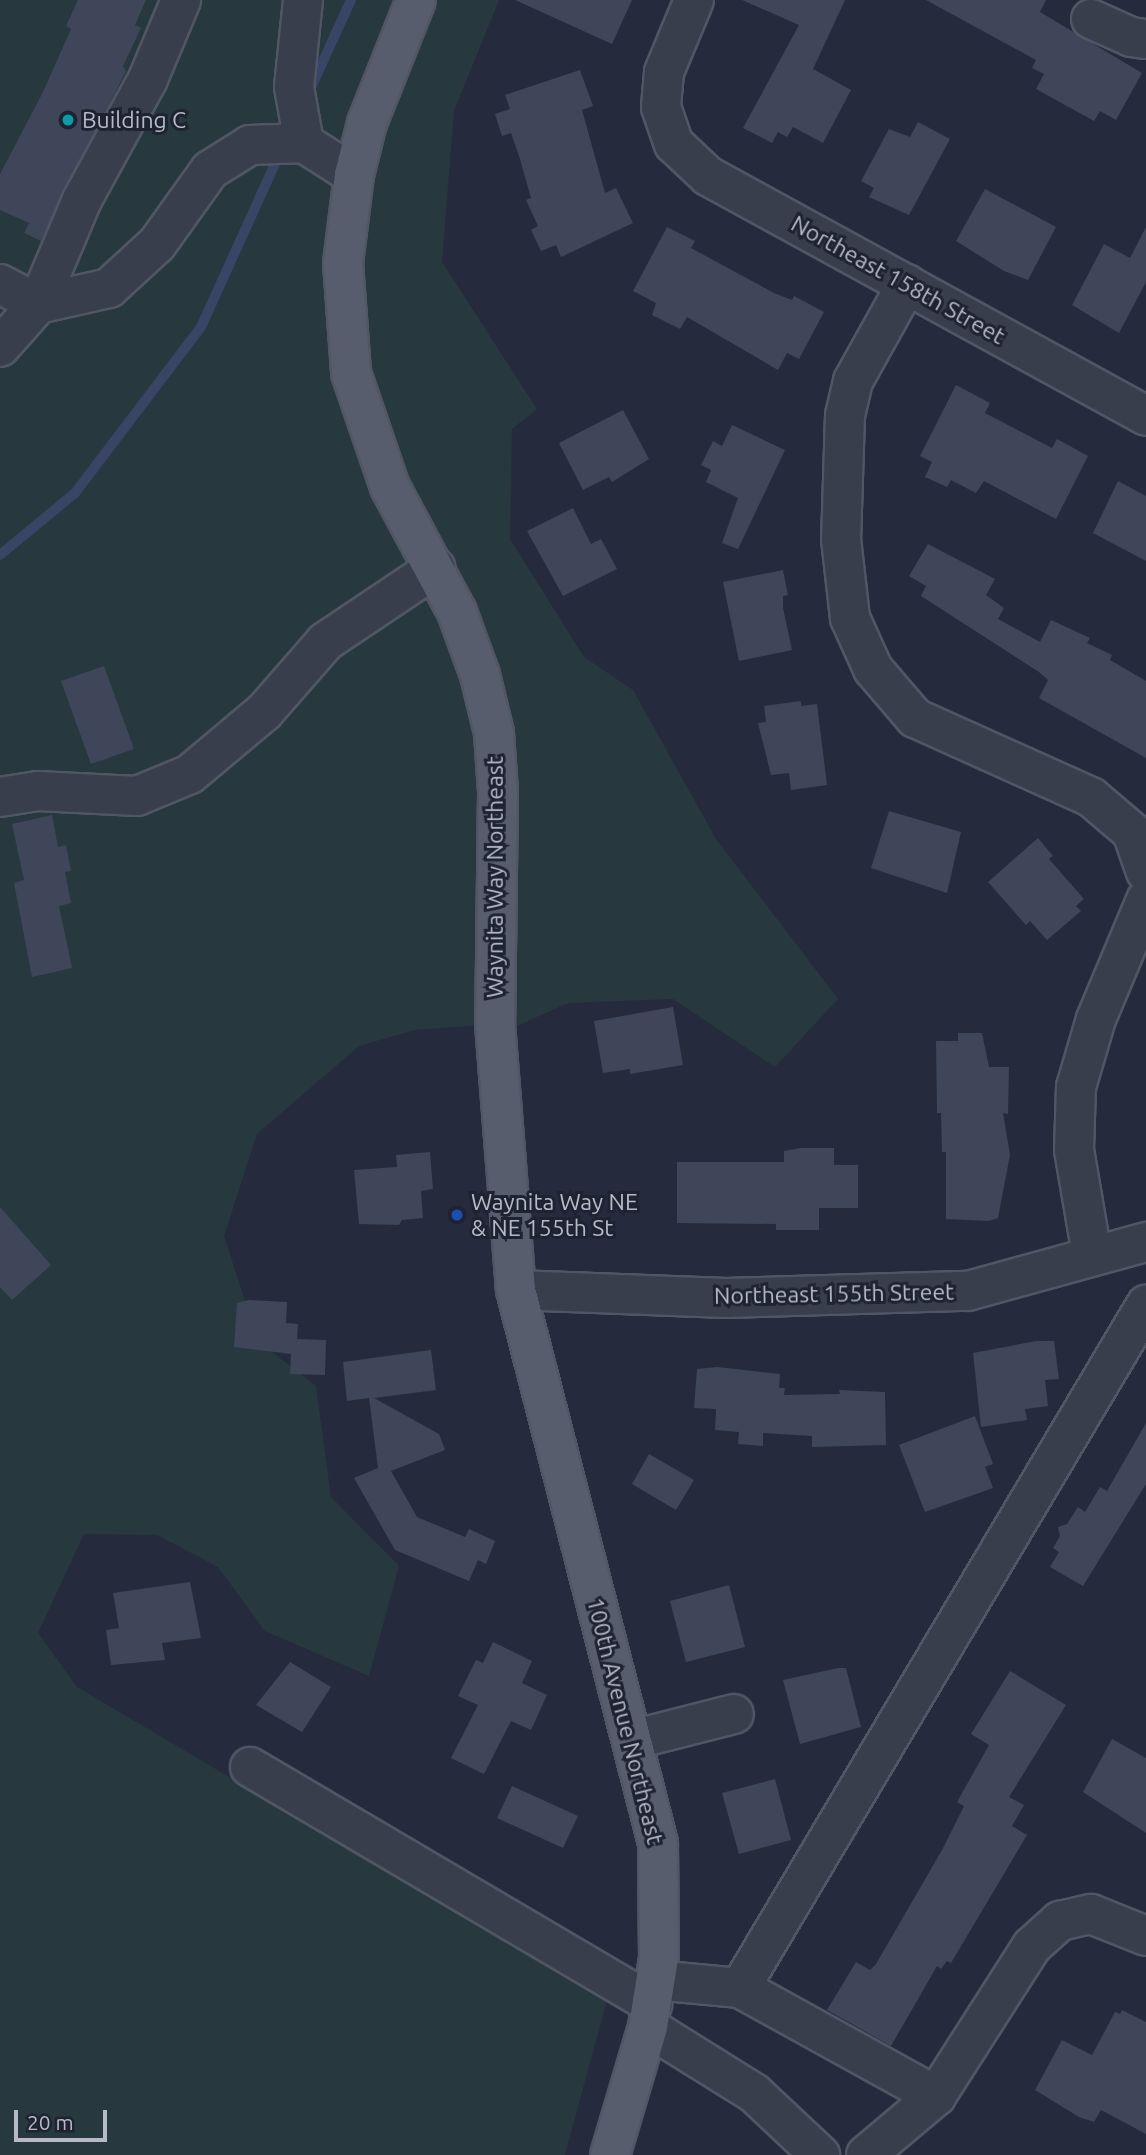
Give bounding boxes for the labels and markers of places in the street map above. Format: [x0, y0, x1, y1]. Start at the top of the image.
place label: Building C [82, 106, 186, 134]
marker: Building C [60, 112, 76, 128]
place label: Waynita Way NE & NE 155th St [471, 1188, 638, 1242]
marker: Waynita Way NE & NE 155th St [449, 1207, 465, 1223]

